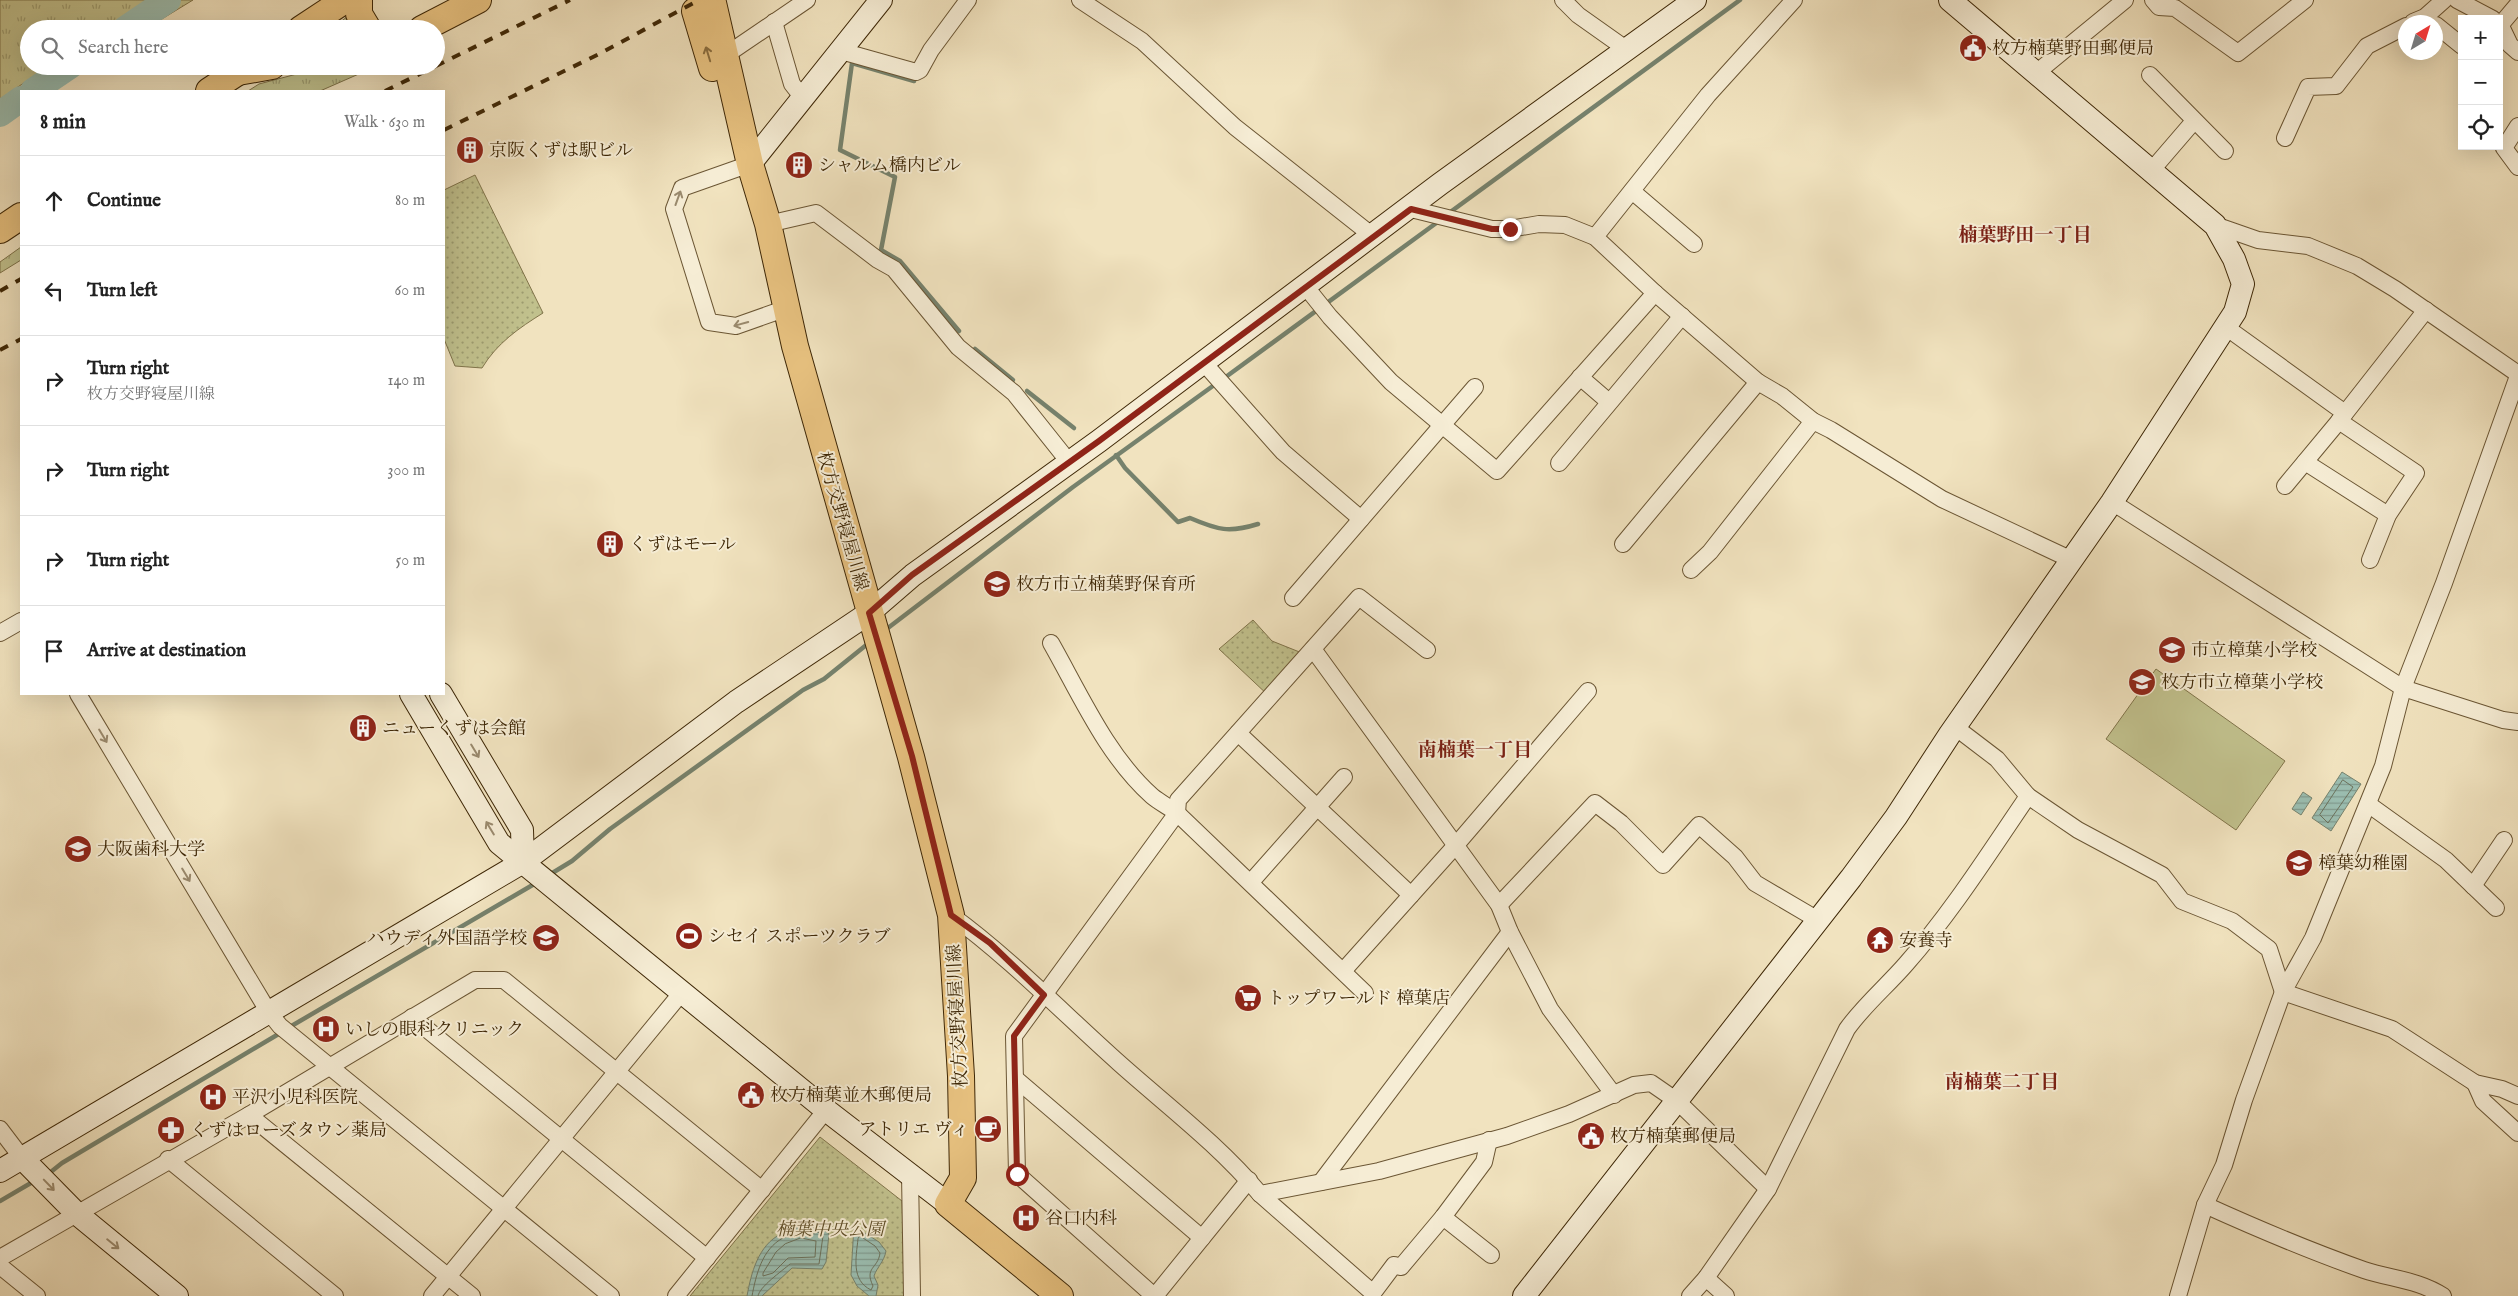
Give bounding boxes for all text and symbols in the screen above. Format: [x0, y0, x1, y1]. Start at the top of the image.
north arrow [2398, 15, 2443, 60]
map controls [2458, 15, 2503, 150]
button: + [2458, 15, 2503, 60]
search box [20, 20, 445, 75]
public building icon: 枚方楠葉野田郵便局 [1958, 33, 1988, 63]
icon: search [38, 34, 66, 62]
text: Search here [78, 36, 169, 60]
place label: 枚方楠葉野田郵便局 [1992, 38, 2154, 61]
one-way arrow [702, 46, 712, 62]
button: − [2458, 60, 2503, 105]
button: locate [2458, 105, 2503, 150]
text: 8 min [40, 109, 86, 136]
text: Walk · 630 m [344, 113, 425, 133]
building icon: 京阪くずは駅ビル [455, 135, 485, 165]
place label: 京阪くずは駅ビル [489, 140, 633, 163]
building icon: シャルム橋内ビル [784, 150, 814, 180]
place label: シャルム橋内ビル [818, 155, 961, 178]
icon: ahead [40, 187, 68, 215]
text: Continue [87, 189, 161, 213]
text: 80 m [395, 191, 425, 211]
one-way arrow [674, 191, 683, 207]
route end [1499, 218, 1522, 241]
district label: 楠葉野田一丁目 [1958, 224, 2092, 248]
icon: left [40, 277, 68, 305]
text: Turn left [87, 279, 158, 303]
text: 60 m [395, 281, 425, 301]
one-way arrow [733, 320, 749, 329]
text: Turn right [87, 357, 169, 381]
icon: right [40, 367, 68, 395]
text: 140 m [387, 371, 425, 391]
text: 枚方交野寝屋川線 [87, 385, 215, 405]
street label: 枚方交野寝屋川線 [811, 449, 872, 594]
icon: right [40, 457, 68, 485]
text: Turn right [87, 459, 169, 483]
text: 300 m [387, 461, 425, 481]
building icon: くずはモール [595, 529, 625, 559]
place label: くずはモール [629, 534, 736, 557]
icon: right [40, 547, 68, 575]
text: Turn right [87, 549, 169, 573]
text: 50 m [396, 551, 425, 571]
school or university icon: 枚方市立楠葉野保育所 [982, 569, 1012, 599]
place label: 枚方市立楠葉野保育所 [1016, 574, 1196, 597]
school or university icon: 市立樟葉小学校 [2157, 635, 2187, 665]
icon: arrive [40, 637, 68, 665]
text: Arrive at destination [87, 639, 246, 663]
place label: 市立樟葉小学校 [2191, 640, 2317, 663]
school or university icon: 枚方市立樟葉小学校 [2127, 667, 2157, 697]
place label: 枚方市立樟葉小学校 [2161, 672, 2323, 695]
building icon: ニューくずは会館 [348, 713, 378, 743]
place label: ニューくずは会館 [382, 718, 526, 741]
one-way arrow [98, 728, 108, 742]
district label: 南楠葉一丁目 [1418, 739, 1532, 763]
one-way arrow [470, 743, 480, 757]
one-way arrow [484, 821, 494, 835]
school or university icon: 大阪歯科大学 [63, 834, 93, 864]
place label: 大阪歯科大学 [97, 839, 205, 862]
school or university icon: 樟葉幼稚園 [2284, 848, 2314, 878]
place label: 樟葉幼稚園 [2318, 853, 2408, 876]
one-way arrow [182, 867, 192, 881]
sports icon: シセイ スポーツクラブ [674, 921, 704, 951]
school or university icon: ハウディ外国語学校 [531, 923, 561, 953]
temple icon: 安養寺 [1865, 925, 1895, 955]
place label: シセイ スポーツクラブ [708, 926, 891, 949]
place label: ハウディ外国語学校 [366, 928, 527, 951]
place label: 安養寺 [1899, 930, 1953, 953]
street label: 枚方交野寝屋川線 [943, 943, 974, 1088]
supermarket icon: トップワールド 樟葉店 [1233, 983, 1263, 1013]
place label: トップワールド 樟葉店 [1267, 988, 1450, 1011]
hospital icon: いしの眼科クリニック [311, 1014, 341, 1044]
place label: いしの眼科クリニック [345, 1019, 524, 1042]
district label: 南楠葉二丁目 [1945, 1071, 2059, 1095]
public building icon: 枚方楠葉並木郵便局 [736, 1080, 766, 1110]
hospital icon: 平沢小児科医院 [198, 1082, 228, 1112]
place label: 枚方楠葉並木郵便局 [770, 1085, 932, 1108]
place label: 平沢小児科医院 [232, 1087, 358, 1110]
cafe icon: アトリエ ヴィ [973, 1114, 1003, 1144]
pharmacy icon: くずはローズタウン薬局 [156, 1115, 186, 1145]
place label: アトリエ ヴィ [859, 1119, 969, 1142]
place label: くずはローズタウン薬局 [190, 1120, 387, 1143]
public building icon: 枚方楠葉郵便局 [1576, 1121, 1606, 1151]
place label: 枚方楠葉郵便局 [1610, 1126, 1736, 1149]
route start [1006, 1163, 1029, 1186]
one-way arrow [43, 1179, 55, 1192]
hospital icon: 谷口内科 [1011, 1203, 1041, 1233]
place label: 谷口内科 [1045, 1208, 1117, 1231]
park label: 楠葉中央公園 [776, 1219, 887, 1242]
one-way arrow [107, 1239, 120, 1250]

